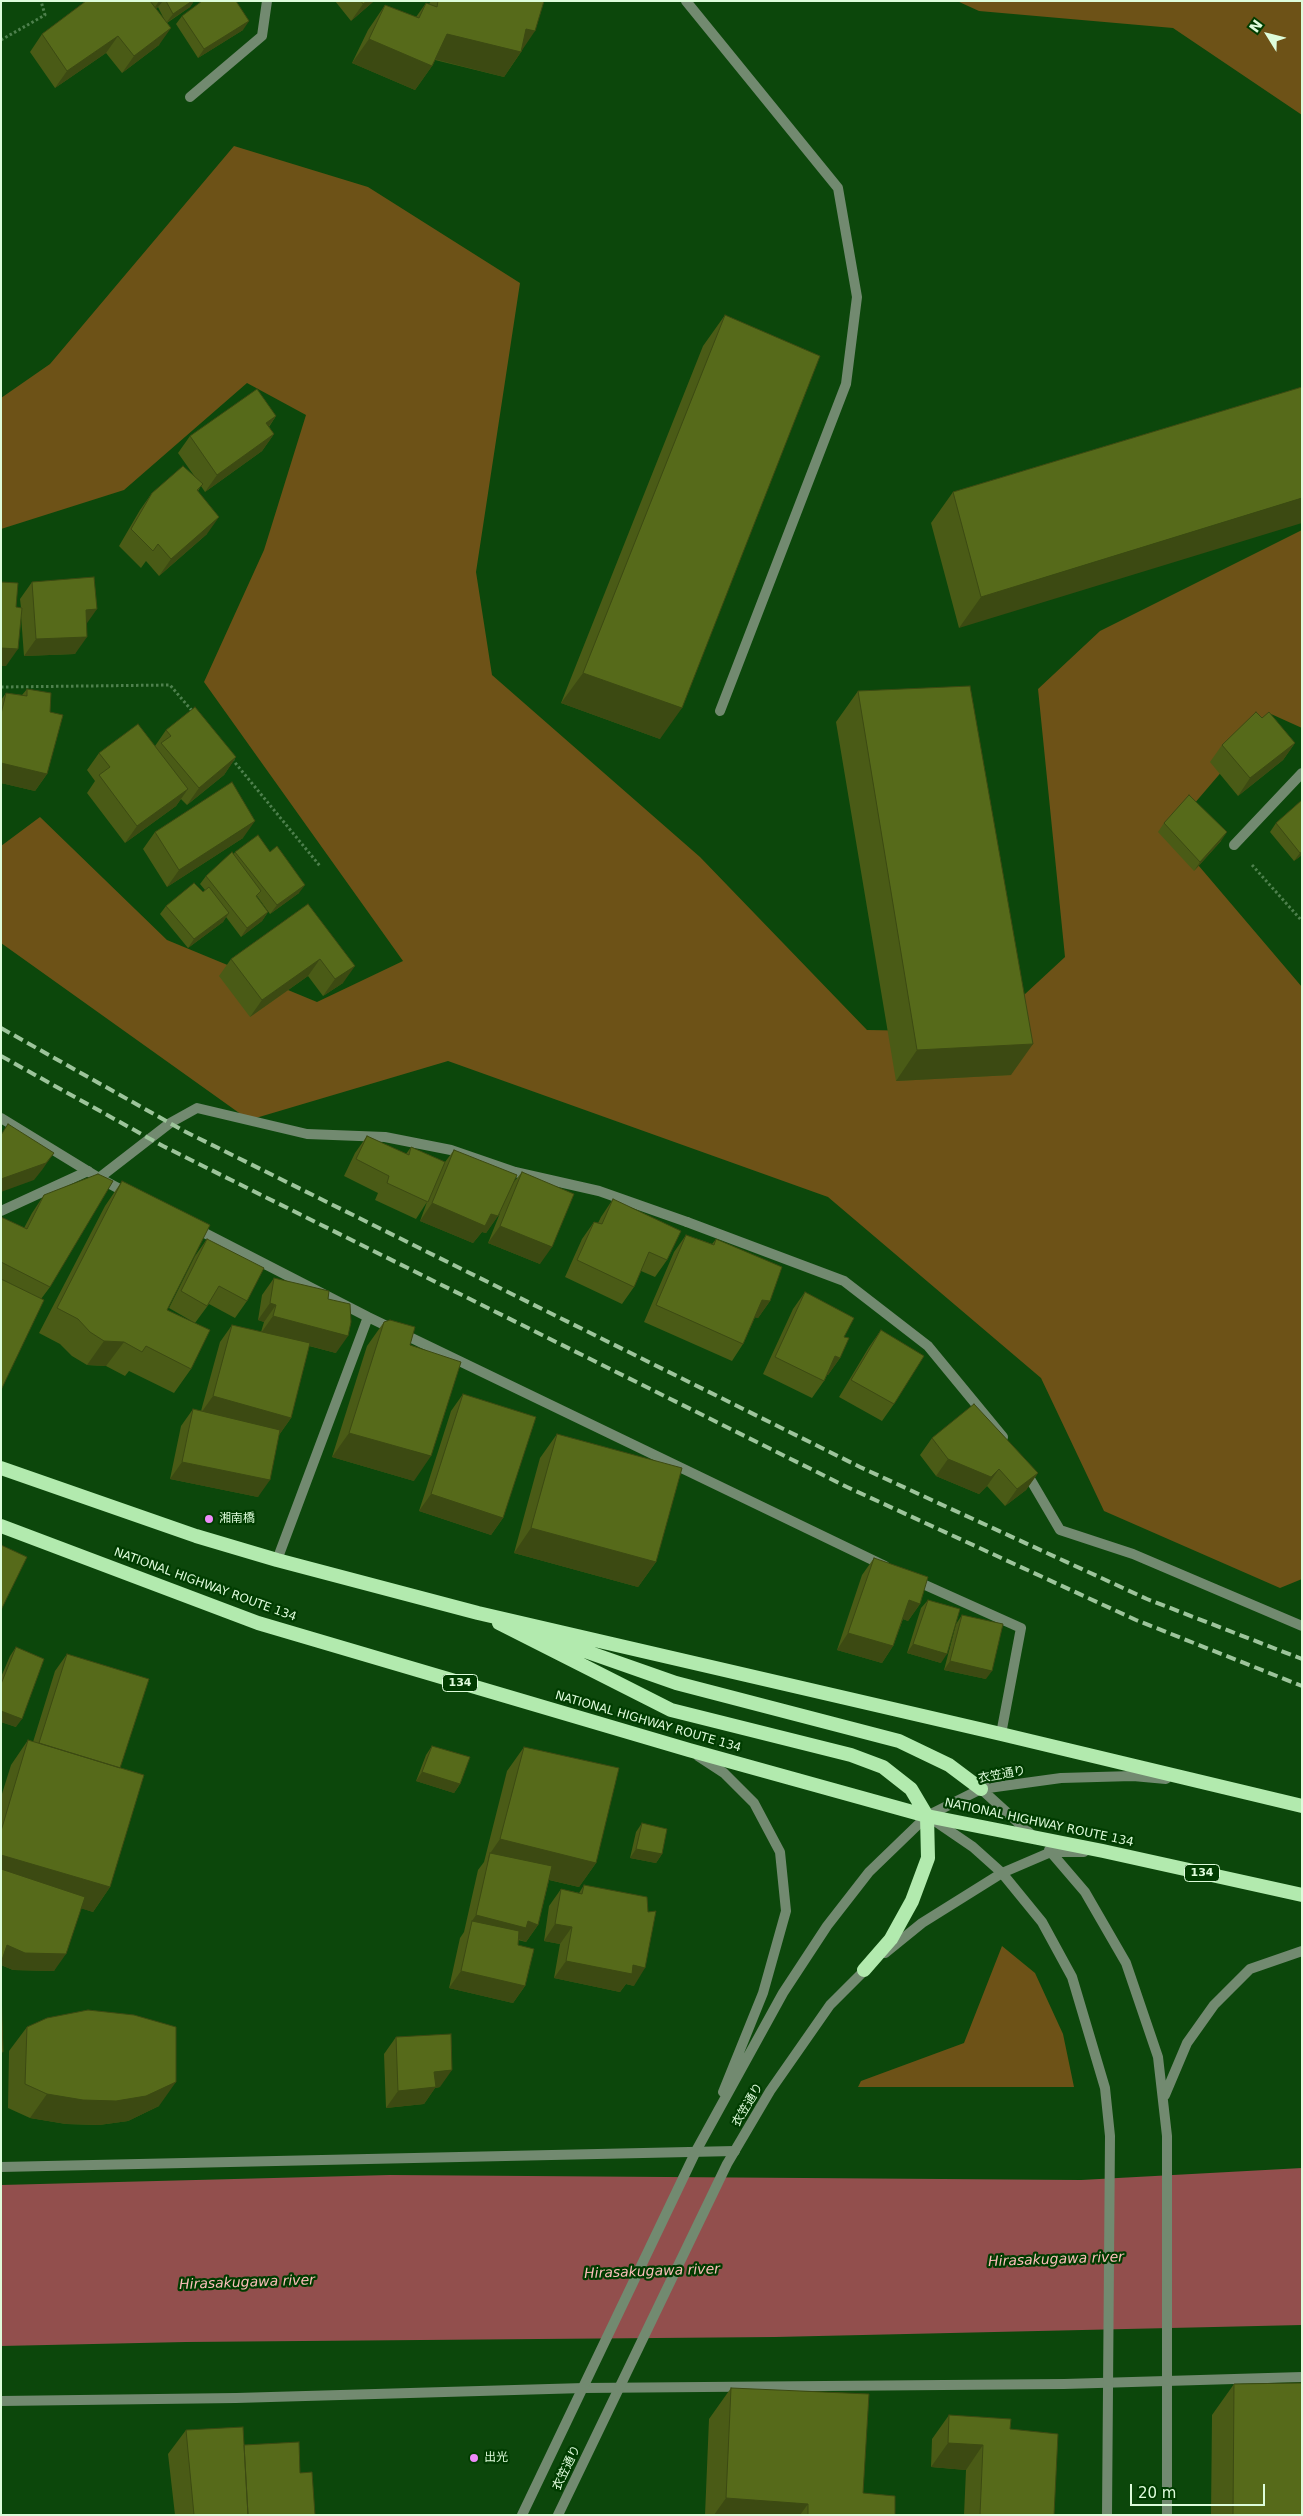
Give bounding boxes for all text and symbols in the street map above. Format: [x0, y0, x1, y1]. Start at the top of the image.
north arrow [1243, 10, 1293, 60]
text: N [1246, 17, 1266, 36]
place label: 湘南橋 [219, 1512, 255, 1526]
marker: 湘南橋 [203, 1513, 215, 1525]
street label: NATIONAL HIGHWAY ROUTE 134 [112, 1545, 298, 1625]
road number: 134 [442, 1675, 478, 1692]
street label: NATIONAL HIGHWAY ROUTE 134 [553, 1688, 743, 1756]
street label: 衣笠通り [977, 1764, 1027, 1786]
street label: NATIONAL HIGHWAY ROUTE 134 [943, 1796, 1135, 1850]
road number: 134 [1184, 1865, 1220, 1882]
street label: 衣笠通り [729, 2081, 767, 2129]
water label: Hirasakugawa river [988, 2249, 1124, 2271]
water label: Hirasakugawa river [584, 2261, 720, 2283]
water label: Hirasakugawa river [179, 2272, 315, 2294]
street label: 衣笠通り [550, 2443, 584, 2493]
place label: 出光 [484, 2451, 508, 2465]
marker: 出光 [468, 2452, 480, 2464]
scale bar [1133, 2474, 1268, 2506]
text: 20 m [1138, 2484, 1176, 2502]

